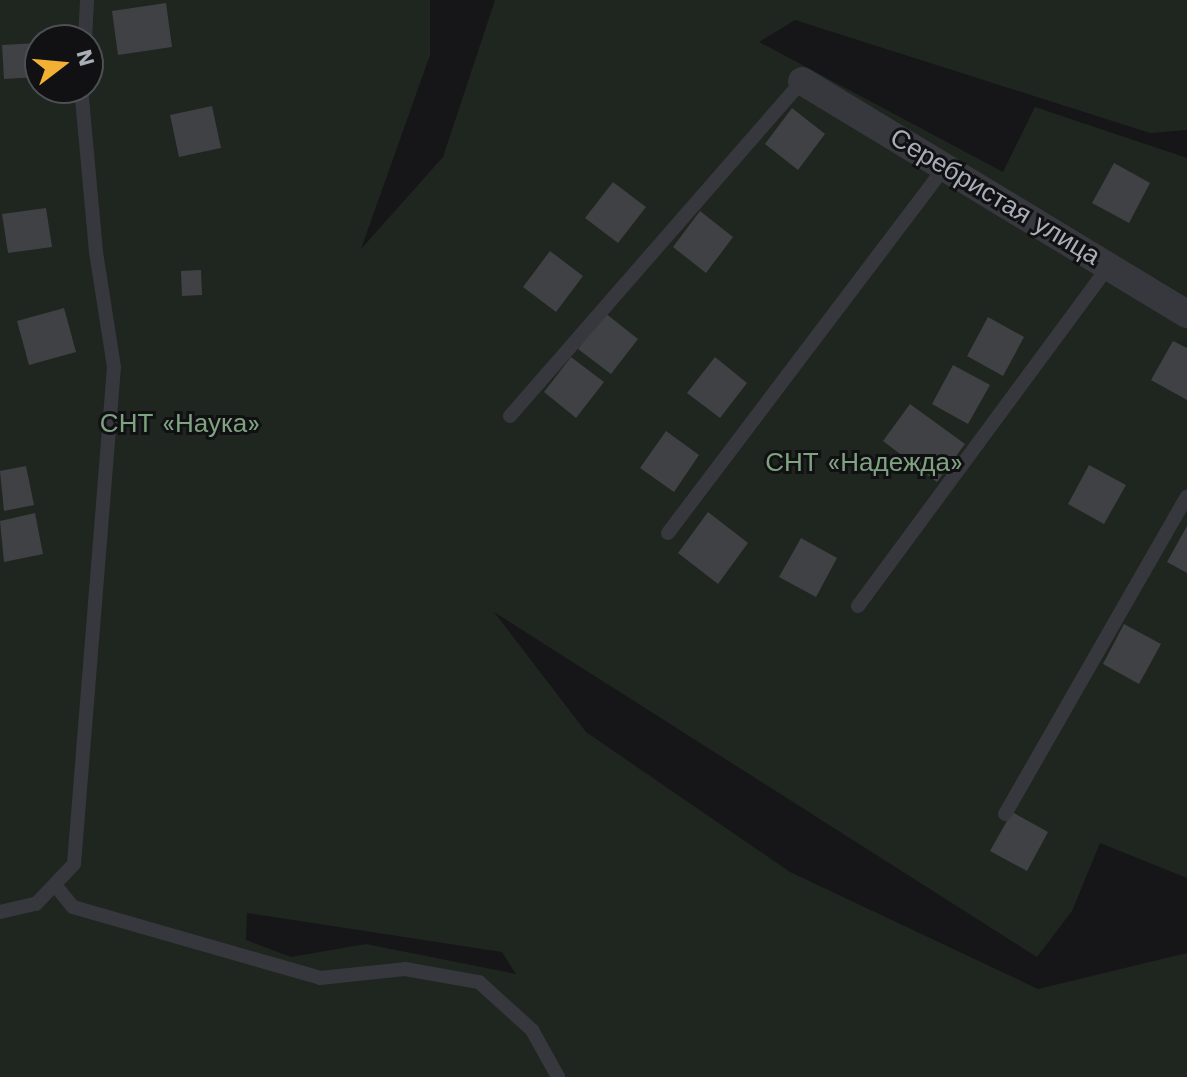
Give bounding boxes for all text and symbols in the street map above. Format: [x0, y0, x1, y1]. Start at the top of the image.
north arrow [24, 24, 104, 104]
text: N [71, 47, 100, 69]
street label: Серебристая улица [884, 122, 1106, 272]
park label: СНТ «Наука» [100, 408, 260, 440]
park label: СНТ «Надежда» [765, 447, 963, 479]

